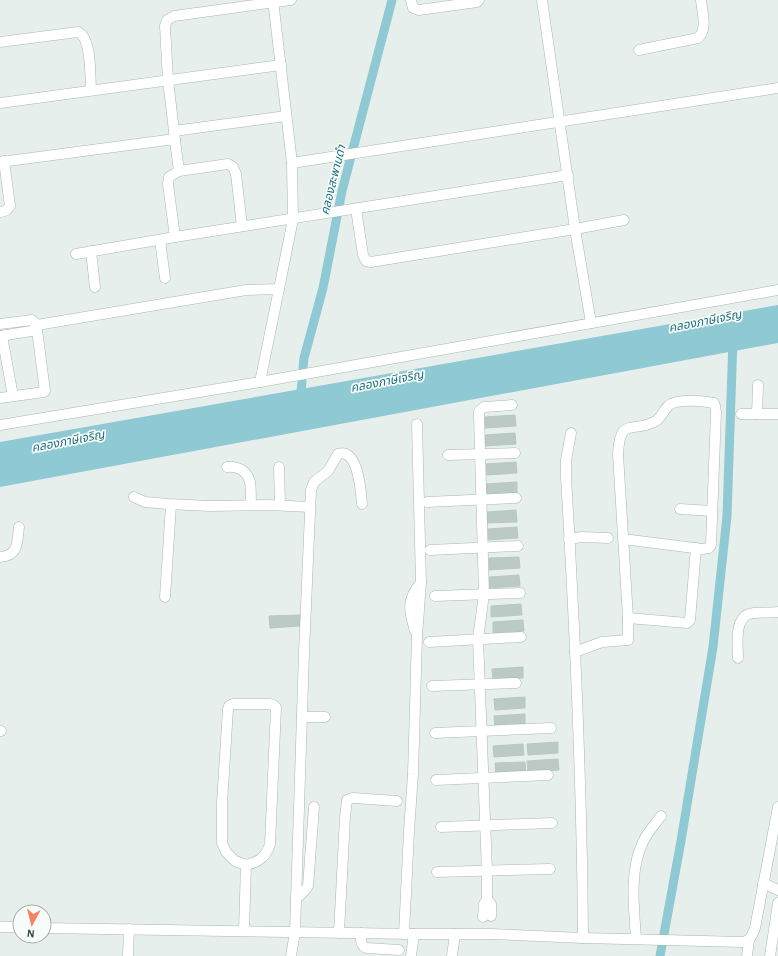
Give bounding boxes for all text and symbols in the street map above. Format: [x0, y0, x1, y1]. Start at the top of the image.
water label: คลองสะพานดำ [319, 143, 348, 216]
water label: คลองภาษีเจริญ [668, 308, 744, 335]
water label: คลองภาษีเจริญ [350, 368, 426, 395]
water label: คลองภาษีเจริญ [31, 428, 107, 455]
north arrow [12, 904, 52, 944]
text: N [26, 928, 35, 939]

